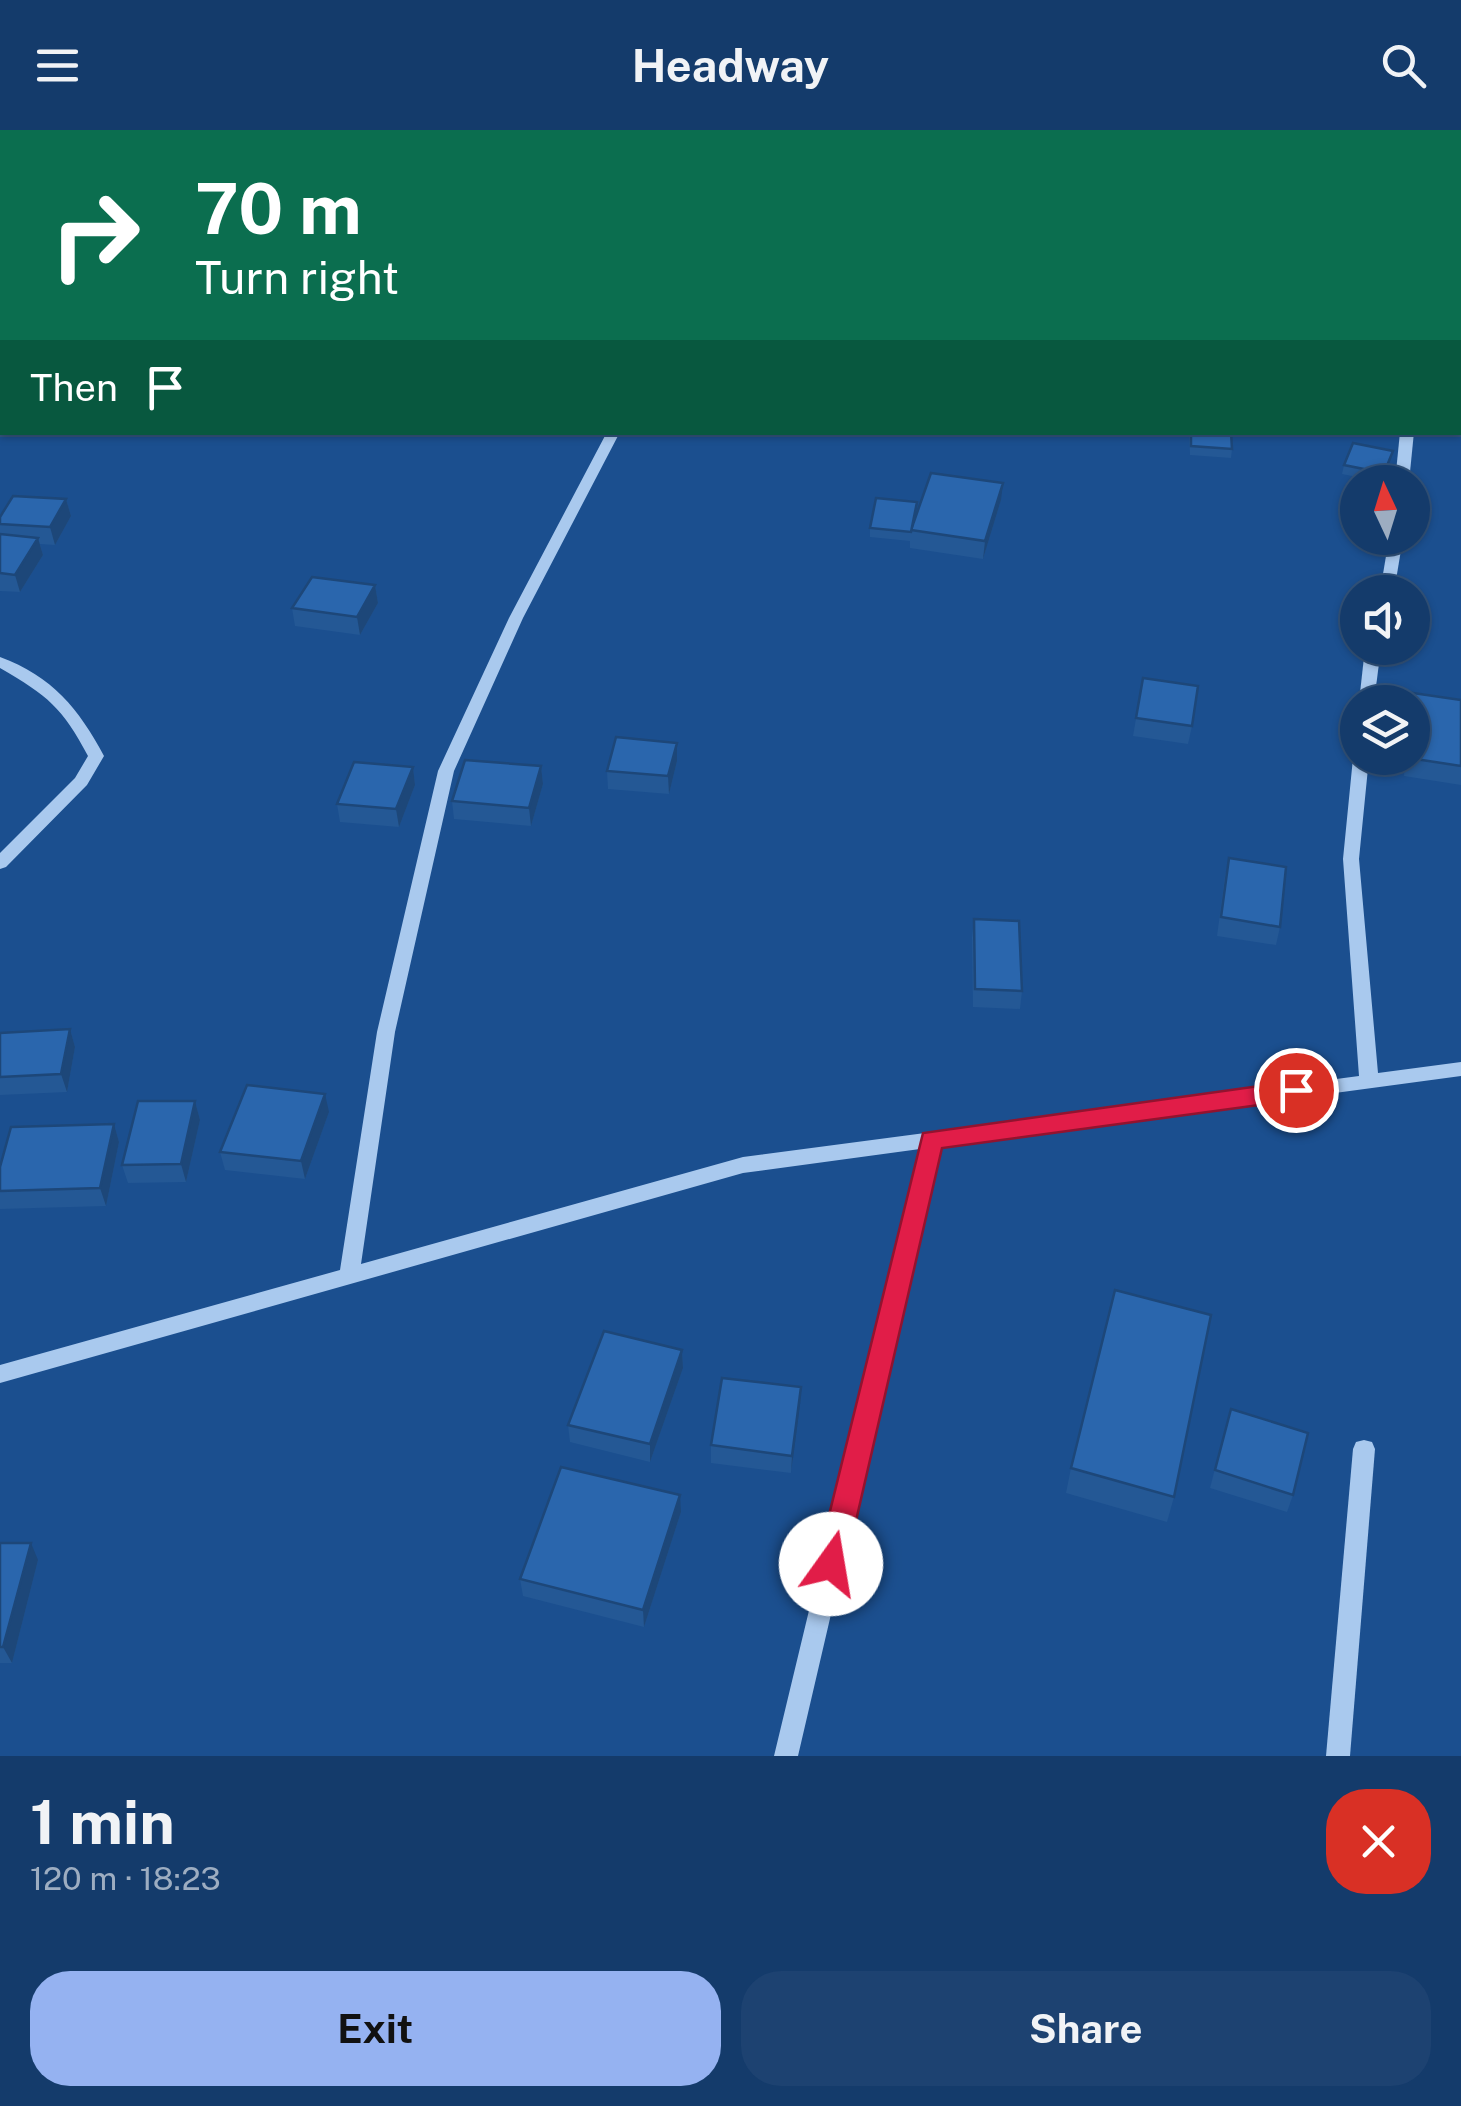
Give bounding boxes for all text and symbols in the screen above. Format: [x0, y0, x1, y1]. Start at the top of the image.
icon: menu [30, 38, 85, 93]
icon: search [1376, 38, 1431, 93]
text: Headway [632, 39, 829, 92]
text: 70 m [195, 167, 362, 250]
icon: right [30, 170, 160, 300]
text: Turn right [195, 251, 399, 304]
icon: arrive [138, 360, 193, 415]
text: Then [30, 365, 118, 410]
north arrow [1340, 465, 1430, 555]
map controls [1340, 465, 1430, 775]
button: sound [1340, 575, 1430, 665]
button: layers [1340, 685, 1430, 775]
pin [1254, 1048, 1339, 1133]
icon: arrive [1269, 1063, 1324, 1118]
position arrow [779, 1512, 883, 1616]
text: 1 min [30, 1787, 175, 1858]
button: close [1326, 1789, 1431, 1894]
text: 120 m · 18:23 [30, 1860, 221, 1897]
button: Exit [30, 1971, 721, 2086]
button: Share [741, 1971, 1431, 2086]

